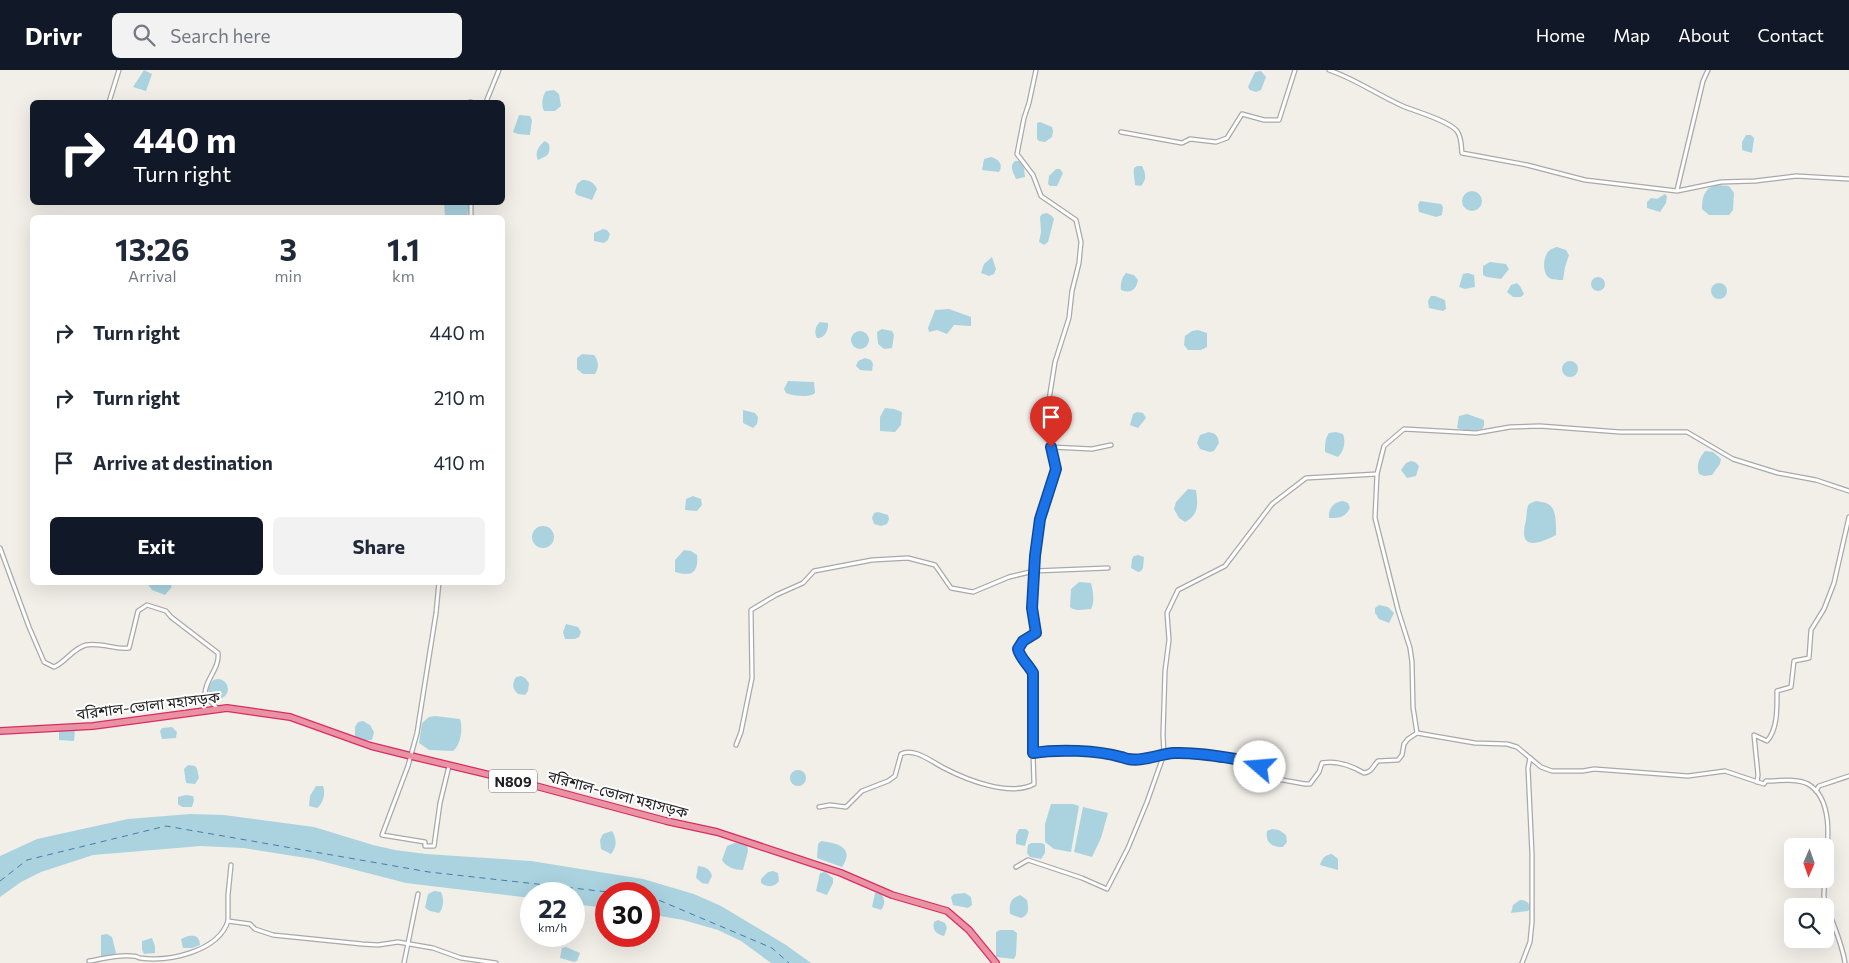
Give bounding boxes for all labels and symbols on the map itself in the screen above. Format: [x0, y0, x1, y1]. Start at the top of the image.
pin [1030, 396, 1072, 447]
street label: বরিশাল-ভোলা মহাসড়ক [74, 687, 222, 723]
position arrow [1233, 740, 1285, 792]
street label: বরিশাল-ভোলা মহাসড়ক [545, 766, 691, 822]
road number: N809 [489, 769, 537, 792]
north arrow [1784, 838, 1834, 888]
speed limit sign: 30 [595, 882, 660, 947]

